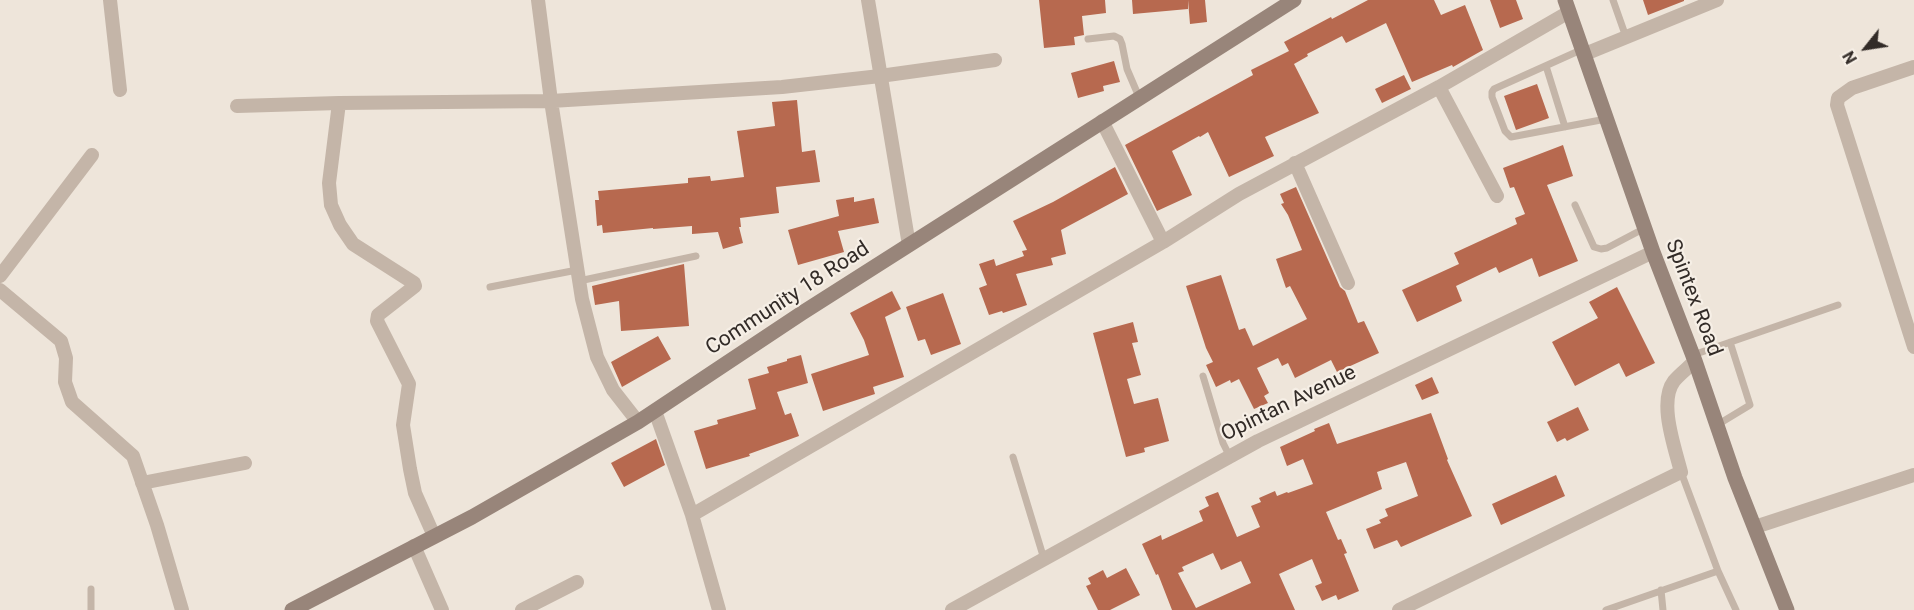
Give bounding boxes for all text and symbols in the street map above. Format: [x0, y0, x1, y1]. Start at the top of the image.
north arrow [1836, 18, 1896, 78]
text: N [1839, 48, 1861, 67]
street label: Spintex Road [1659, 236, 1727, 360]
street label: Community 18 Road [702, 237, 874, 361]
street label: Opintan Avenue [1218, 361, 1360, 447]

